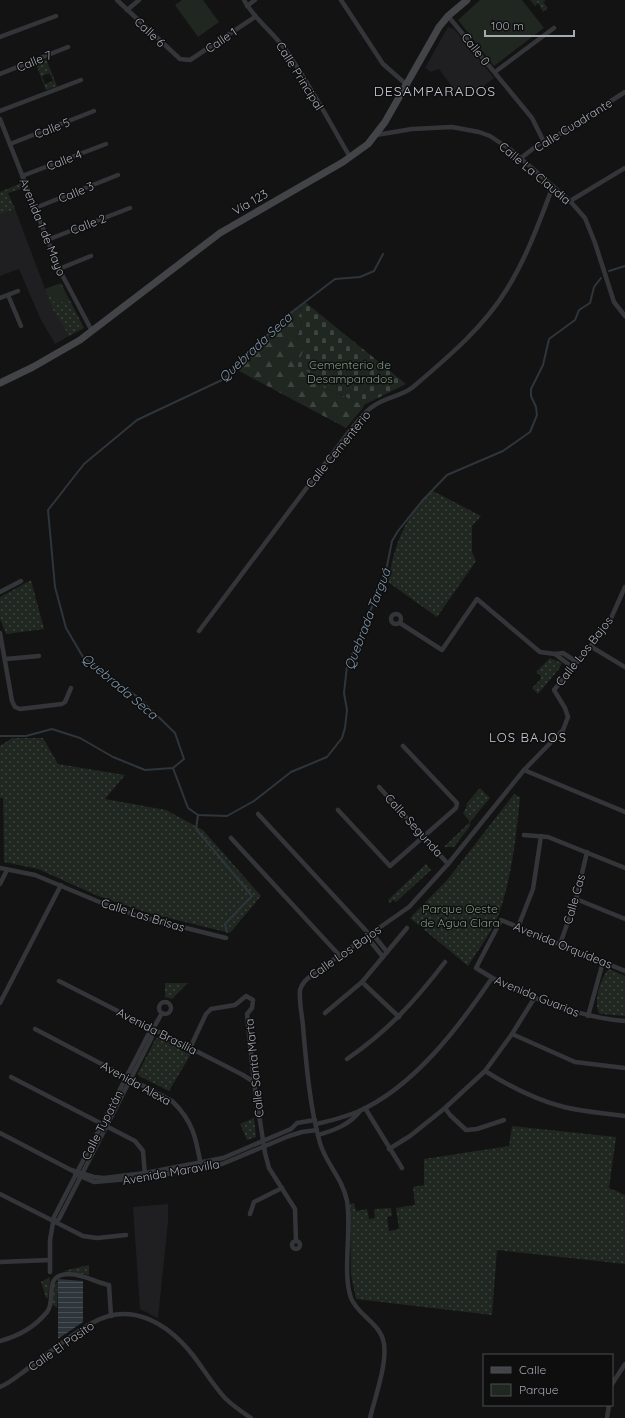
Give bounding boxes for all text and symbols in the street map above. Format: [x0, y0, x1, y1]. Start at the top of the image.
scale bar [485, 12, 574, 38]
street label: Calle 6 [131, 14, 169, 50]
text: 100 m [491, 18, 524, 33]
street label: Calle 1 [202, 24, 240, 56]
street label: Calle 0 [458, 30, 494, 68]
street label: Calle Principal [273, 39, 327, 113]
street label: Calle 7 [14, 47, 54, 75]
district label: DESAMPARADOS [374, 82, 496, 100]
street label: Calle Cuadrante [531, 95, 615, 155]
street label: Calle 5 [32, 114, 72, 142]
street label: Calle La Claudia [496, 139, 574, 207]
street label: Calle 4 [44, 146, 84, 174]
street label: Avenida 1 de Mayo [17, 176, 69, 278]
street label: Calle 3 [56, 178, 96, 206]
street label: Vía 123 [230, 186, 270, 218]
street label: Calle 2 [68, 210, 108, 238]
water label: Quebrada Seca [215, 308, 296, 385]
park label: Cementerio de Desamparados [307, 357, 393, 386]
street label: Calle Cementerio [302, 407, 374, 491]
water label: Quebrada Targuá [340, 565, 394, 672]
street label: Calle Los Bajos [552, 613, 616, 689]
water label: Quebrada Seca [79, 650, 162, 723]
district label: LOS BAJOS [489, 729, 567, 745]
street label: Calle Segunda [382, 790, 446, 860]
street label: Calle Cas [560, 872, 588, 926]
street label: Calle Las Brisas [99, 895, 187, 935]
park label: Parque Oeste de Agua Clara [420, 901, 500, 930]
street label: Avenida Orquídeas [511, 918, 615, 972]
street label: Calle Los Bajos [306, 921, 384, 982]
street label: Avenida Guarias [492, 972, 582, 1020]
street label: Avenida Brasilia [114, 1004, 200, 1058]
street label: Calle Santa Marta [241, 1018, 267, 1118]
street label: Avenida Alexa [98, 1058, 174, 1108]
street label: Calle Tupatán [78, 1088, 126, 1162]
street label: Avenida Maravilla [121, 1156, 221, 1188]
street label: Calle El Pasito [25, 1318, 97, 1374]
legend [483, 1354, 613, 1406]
text: Calle [519, 1362, 547, 1377]
text: Parque [519, 1382, 559, 1397]

